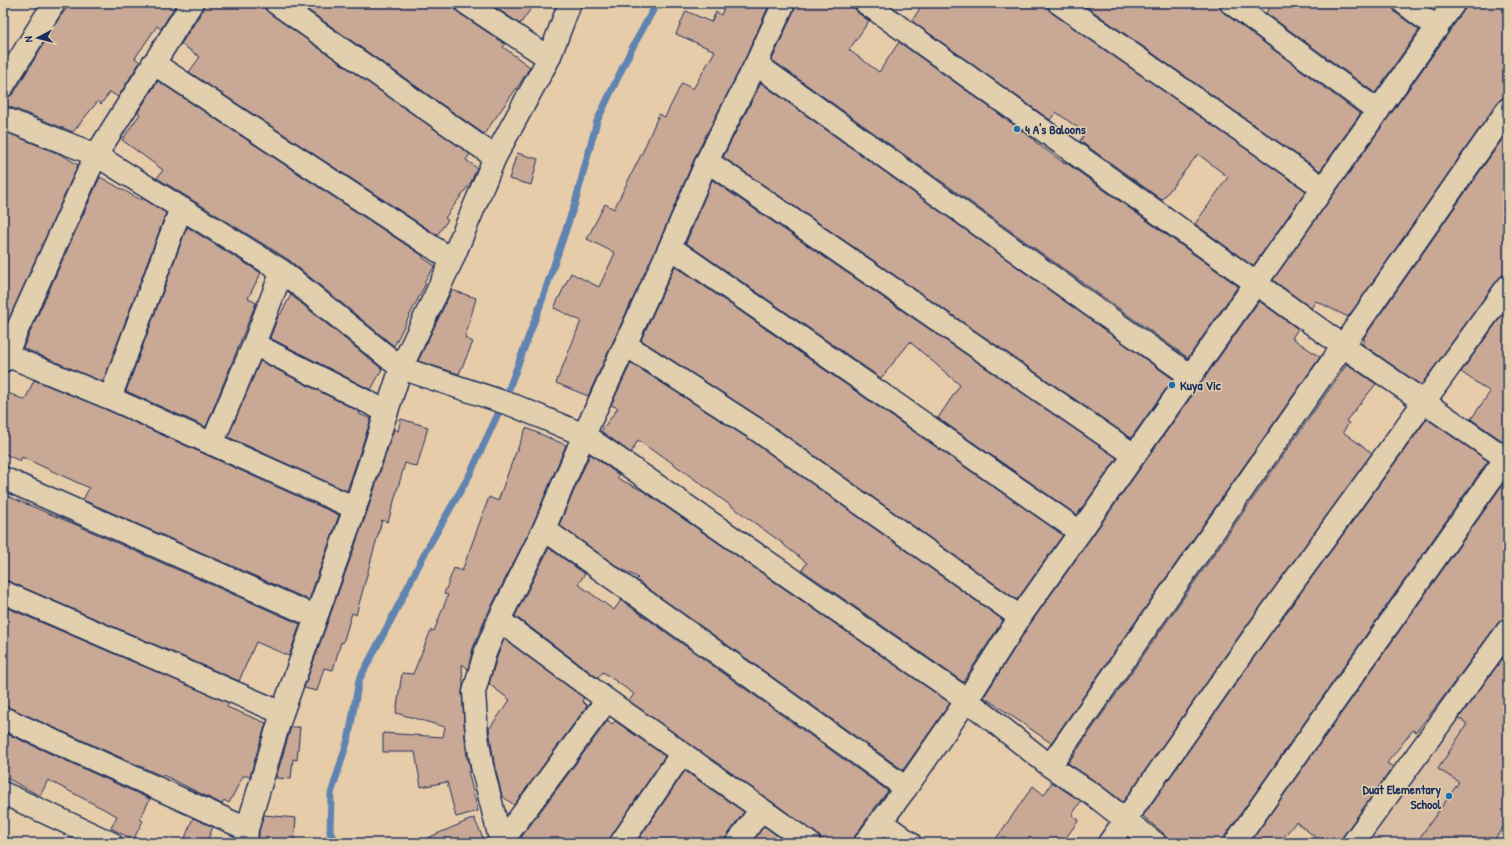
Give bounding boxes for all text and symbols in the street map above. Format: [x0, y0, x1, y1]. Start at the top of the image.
north arrow [18, 18, 58, 58]
text: N [21, 35, 35, 43]
place label: 4 A's Baloons [1025, 120, 1086, 138]
marker: 4 A's Baloons [1012, 124, 1022, 134]
place label: Kuya Vic [1180, 376, 1222, 395]
marker: Kuya Vic [1167, 380, 1177, 390]
place label: Duat Elementary School [1363, 780, 1442, 813]
marker: Duat Elementary School [1444, 791, 1454, 801]

